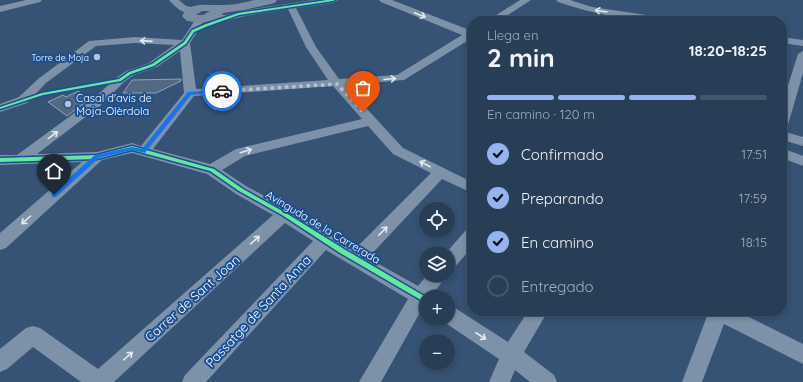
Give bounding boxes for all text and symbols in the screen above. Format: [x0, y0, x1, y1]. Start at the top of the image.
one-way arrow [595, 7, 608, 15]
one-way arrow [414, 11, 426, 19]
text: Llega en [487, 27, 538, 43]
one-way arrow [140, 37, 153, 44]
text: 2 min [487, 41, 555, 74]
text: 18:20–18:25 [689, 41, 767, 60]
place label: Torre de Moja [31, 52, 89, 63]
marker: Torre de Moja [92, 52, 102, 62]
courier [202, 71, 242, 111]
pin [346, 71, 380, 112]
one-way arrow [383, 75, 396, 82]
icon: bag [352, 77, 374, 99]
icon: car [211, 80, 233, 102]
place label: Casal d'avis de Moja-Olèrdola [76, 91, 152, 118]
marker: Casal d'avis de Moja-Olèrdola [63, 99, 73, 109]
text: En camino · 120 m [487, 106, 595, 122]
one-way arrow [47, 131, 58, 139]
icon: check [487, 143, 509, 165]
text: Confirmado [521, 145, 604, 164]
text: 17:51 [741, 146, 767, 162]
one-way arrow [239, 147, 252, 154]
pin [37, 154, 71, 195]
icon: home [43, 160, 65, 182]
one-way arrow [419, 160, 431, 167]
street label: Avinguda de la Carrerada [263, 187, 383, 267]
icon: check [487, 187, 509, 209]
text: Preparando [521, 189, 604, 208]
text: 17:59 [739, 190, 767, 206]
map controls [419, 202, 455, 370]
button: locate [419, 202, 455, 238]
one-way arrow [21, 215, 31, 225]
one-way arrow [378, 226, 388, 236]
icon: check [487, 231, 509, 253]
text: En camino [521, 233, 594, 252]
text: 18:15 [741, 234, 767, 250]
one-way arrow [250, 236, 260, 245]
button: layers [419, 246, 455, 282]
street label: Carrer de Sant Joan [141, 251, 243, 345]
street label: Passatge de Santa Anna [202, 252, 314, 370]
text: Entregado [521, 277, 594, 296]
button: + [419, 290, 455, 326]
one-way arrow [475, 331, 486, 340]
button: − [419, 334, 455, 370]
one-way arrow [123, 351, 133, 360]

